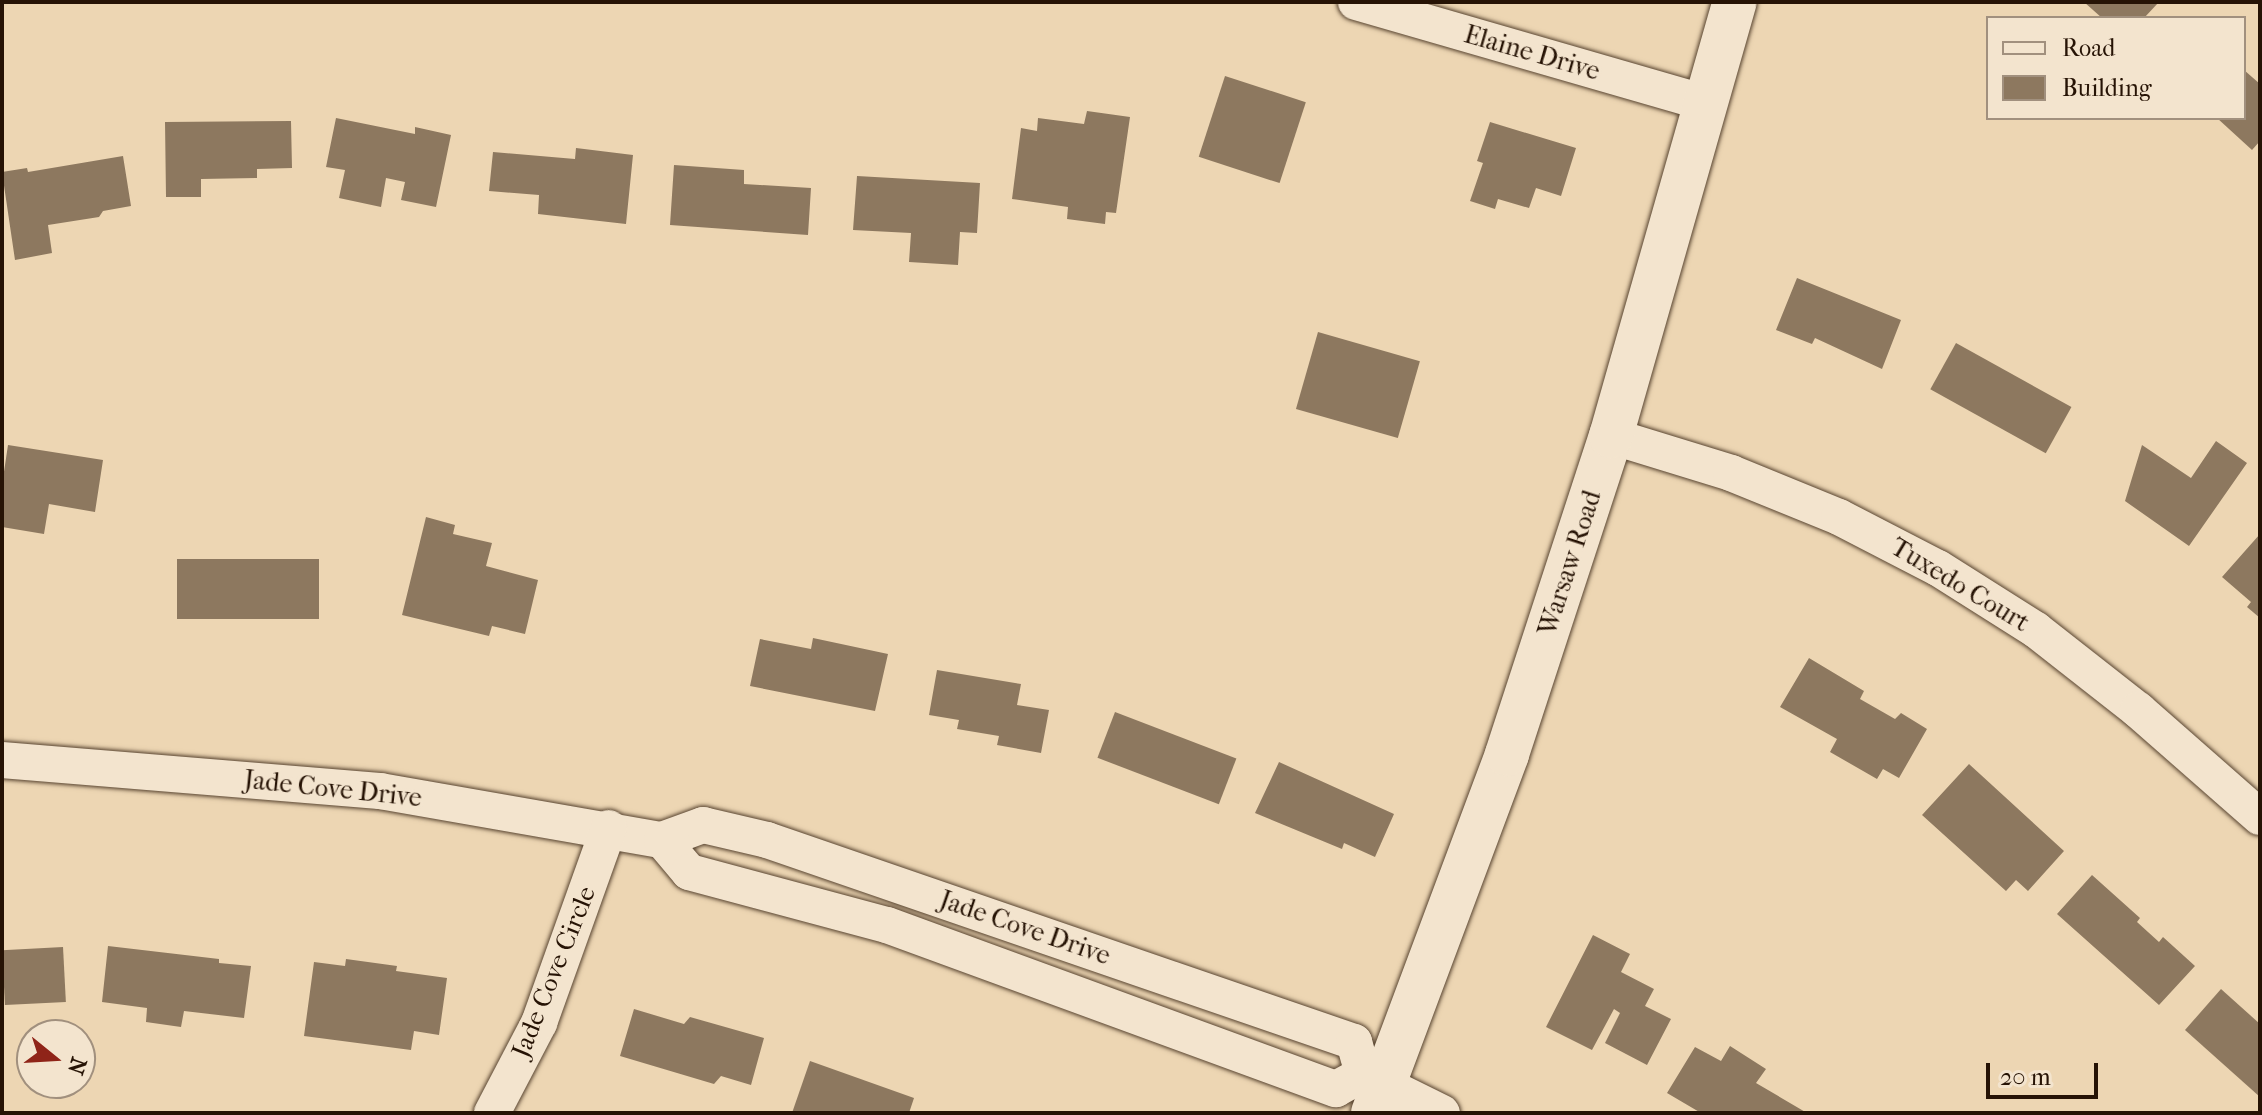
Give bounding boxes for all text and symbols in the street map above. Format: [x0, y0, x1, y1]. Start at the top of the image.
legend [1986, 16, 2246, 120]
street label: Elaine Drive [1461, 19, 1603, 87]
text: Road [2062, 34, 2115, 62]
text: Building [2062, 74, 2152, 102]
street label: Warsaw Road [1532, 486, 1608, 640]
street label: Tuxedo Court [1885, 531, 2035, 639]
street label: Jade Cove Drive [243, 764, 423, 814]
street label: Jade Cove Circle [505, 882, 603, 1062]
street label: Jade Cove Drive [936, 884, 1114, 972]
north arrow [16, 1019, 96, 1099]
scale bar [1990, 1047, 2102, 1097]
text: N [62, 1054, 92, 1078]
text: 20 m [2000, 1063, 2051, 1091]

